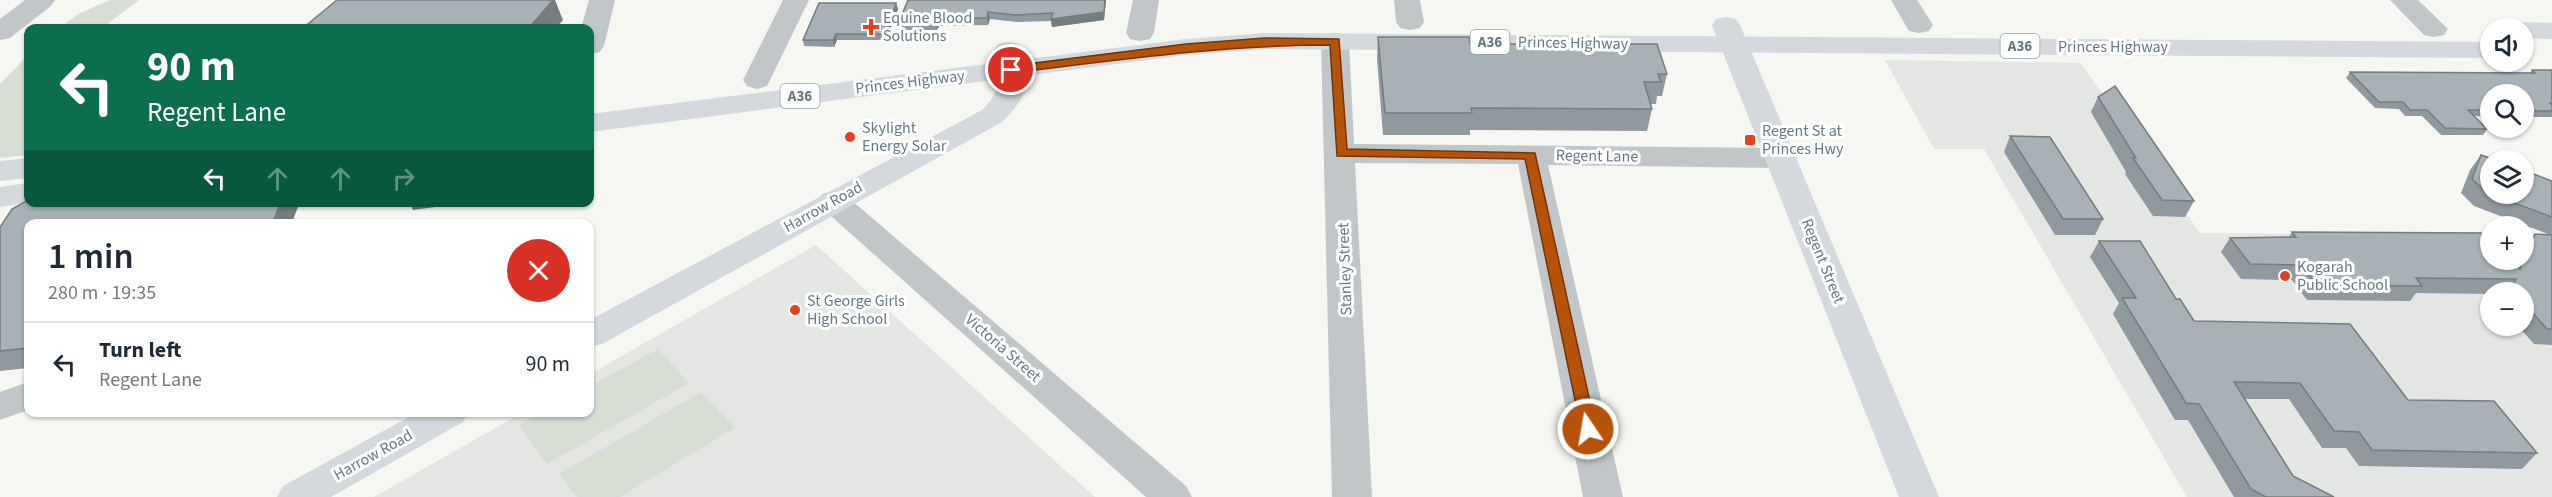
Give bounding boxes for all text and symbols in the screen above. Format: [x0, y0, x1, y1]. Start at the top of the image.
place label: Equine Blood Solutions [883, 7, 972, 47]
map controls [2480, 18, 2534, 336]
button: sound [2480, 18, 2534, 72]
marker: Equine Blood Solutions [864, 20, 878, 34]
road number: A36 [1470, 30, 1510, 54]
street label: Princes Highway [1518, 31, 1629, 55]
road number: A36 [2000, 34, 2040, 58]
street label: Princes Highway [2058, 36, 2169, 58]
text: 90 m [147, 37, 236, 97]
pin [985, 44, 1036, 95]
icon: left [48, 48, 126, 126]
icon: arrive [994, 53, 1027, 86]
street label: Princes Highway [854, 64, 967, 100]
road number: A36 [780, 84, 820, 108]
button: search [2480, 84, 2534, 138]
text: Regent Lane [147, 93, 286, 132]
place label: Skylight Energy Solar [862, 117, 947, 157]
place label: Regent St at Princes Hwy [1762, 120, 1844, 160]
marker: Skylight Energy Solar [843, 130, 857, 144]
marker: Regent St at Princes Hwy [1743, 133, 1757, 147]
street label: Regent Lane [1556, 144, 1638, 168]
button: layers [2480, 150, 2534, 204]
icon: left [198, 162, 231, 195]
icon: ahead [261, 162, 294, 195]
icon: ahead [324, 162, 357, 195]
icon: right [387, 162, 420, 195]
street label: Harrow Road [780, 176, 866, 238]
street label: Regent Street [1796, 215, 1850, 307]
button: + [2480, 216, 2534, 270]
street label: Stanley Street [1332, 222, 1358, 316]
text: 1 min [48, 231, 134, 282]
button: close [507, 239, 570, 302]
place label: Kogarah Public School [2297, 256, 2388, 296]
marker: Kogarah Public School [2278, 269, 2292, 283]
text: 280 m · 19:35 [48, 279, 156, 307]
button: − [2480, 282, 2534, 336]
place label: St George Girls High School [807, 290, 905, 330]
marker: St George Girls High School [788, 303, 802, 317]
street label: Victoria Street [960, 309, 1046, 388]
text: Turn left [99, 334, 181, 366]
icon: left [48, 348, 81, 381]
text: 90 m [525, 348, 570, 380]
text: Regent Lane [99, 366, 202, 394]
position arrow [1556, 397, 1620, 461]
street label: Harrow Road [330, 424, 416, 486]

